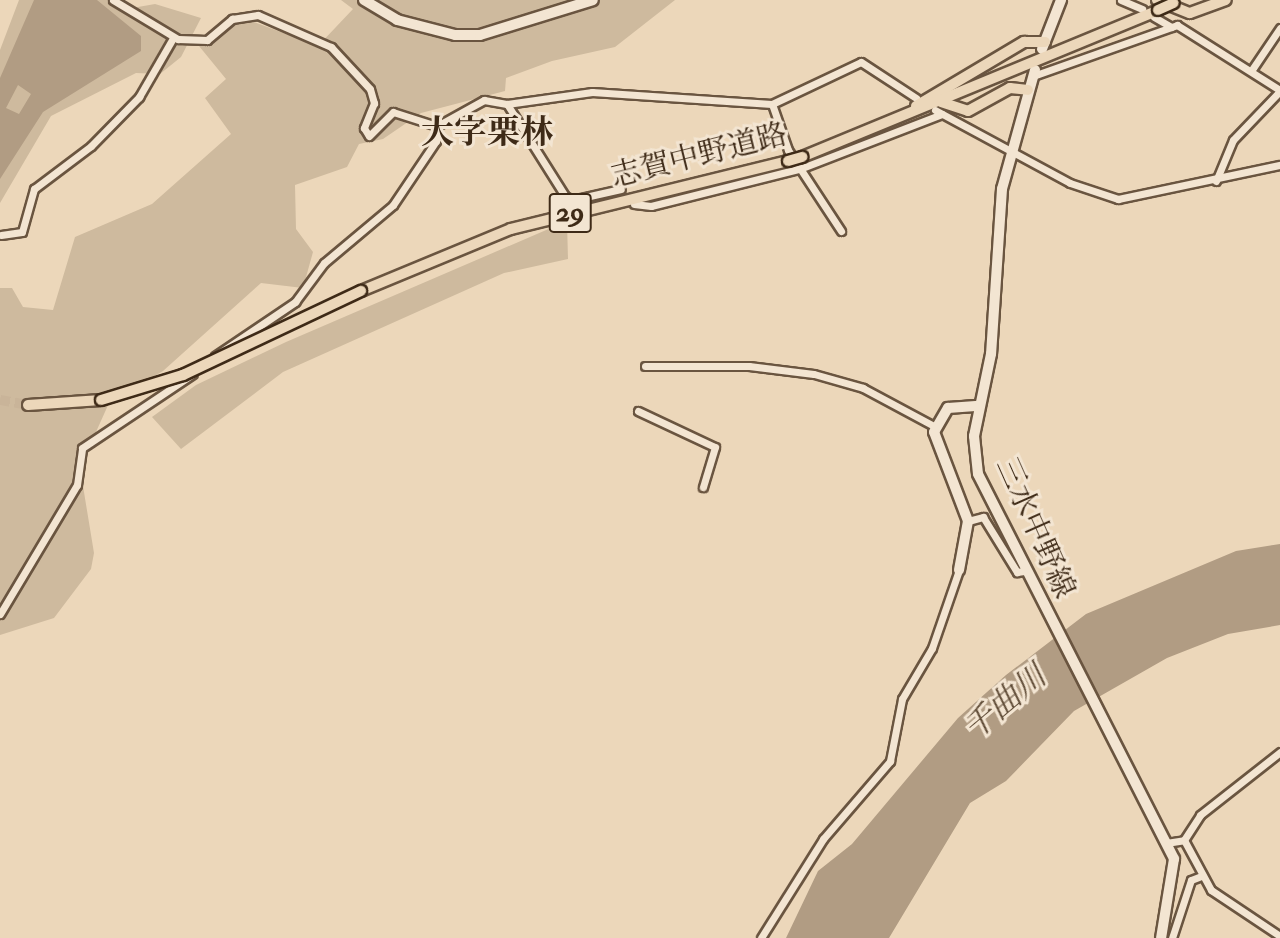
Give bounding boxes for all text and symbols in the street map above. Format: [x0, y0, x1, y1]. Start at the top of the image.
district label: 大字栗林 [421, 113, 553, 153]
street label: 志賀中野道路 [607, 117, 791, 195]
road number: 29 [547, 188, 593, 238]
street label: 三水中野線 [988, 452, 1082, 604]
water label: 千曲川 [956, 657, 1054, 749]

